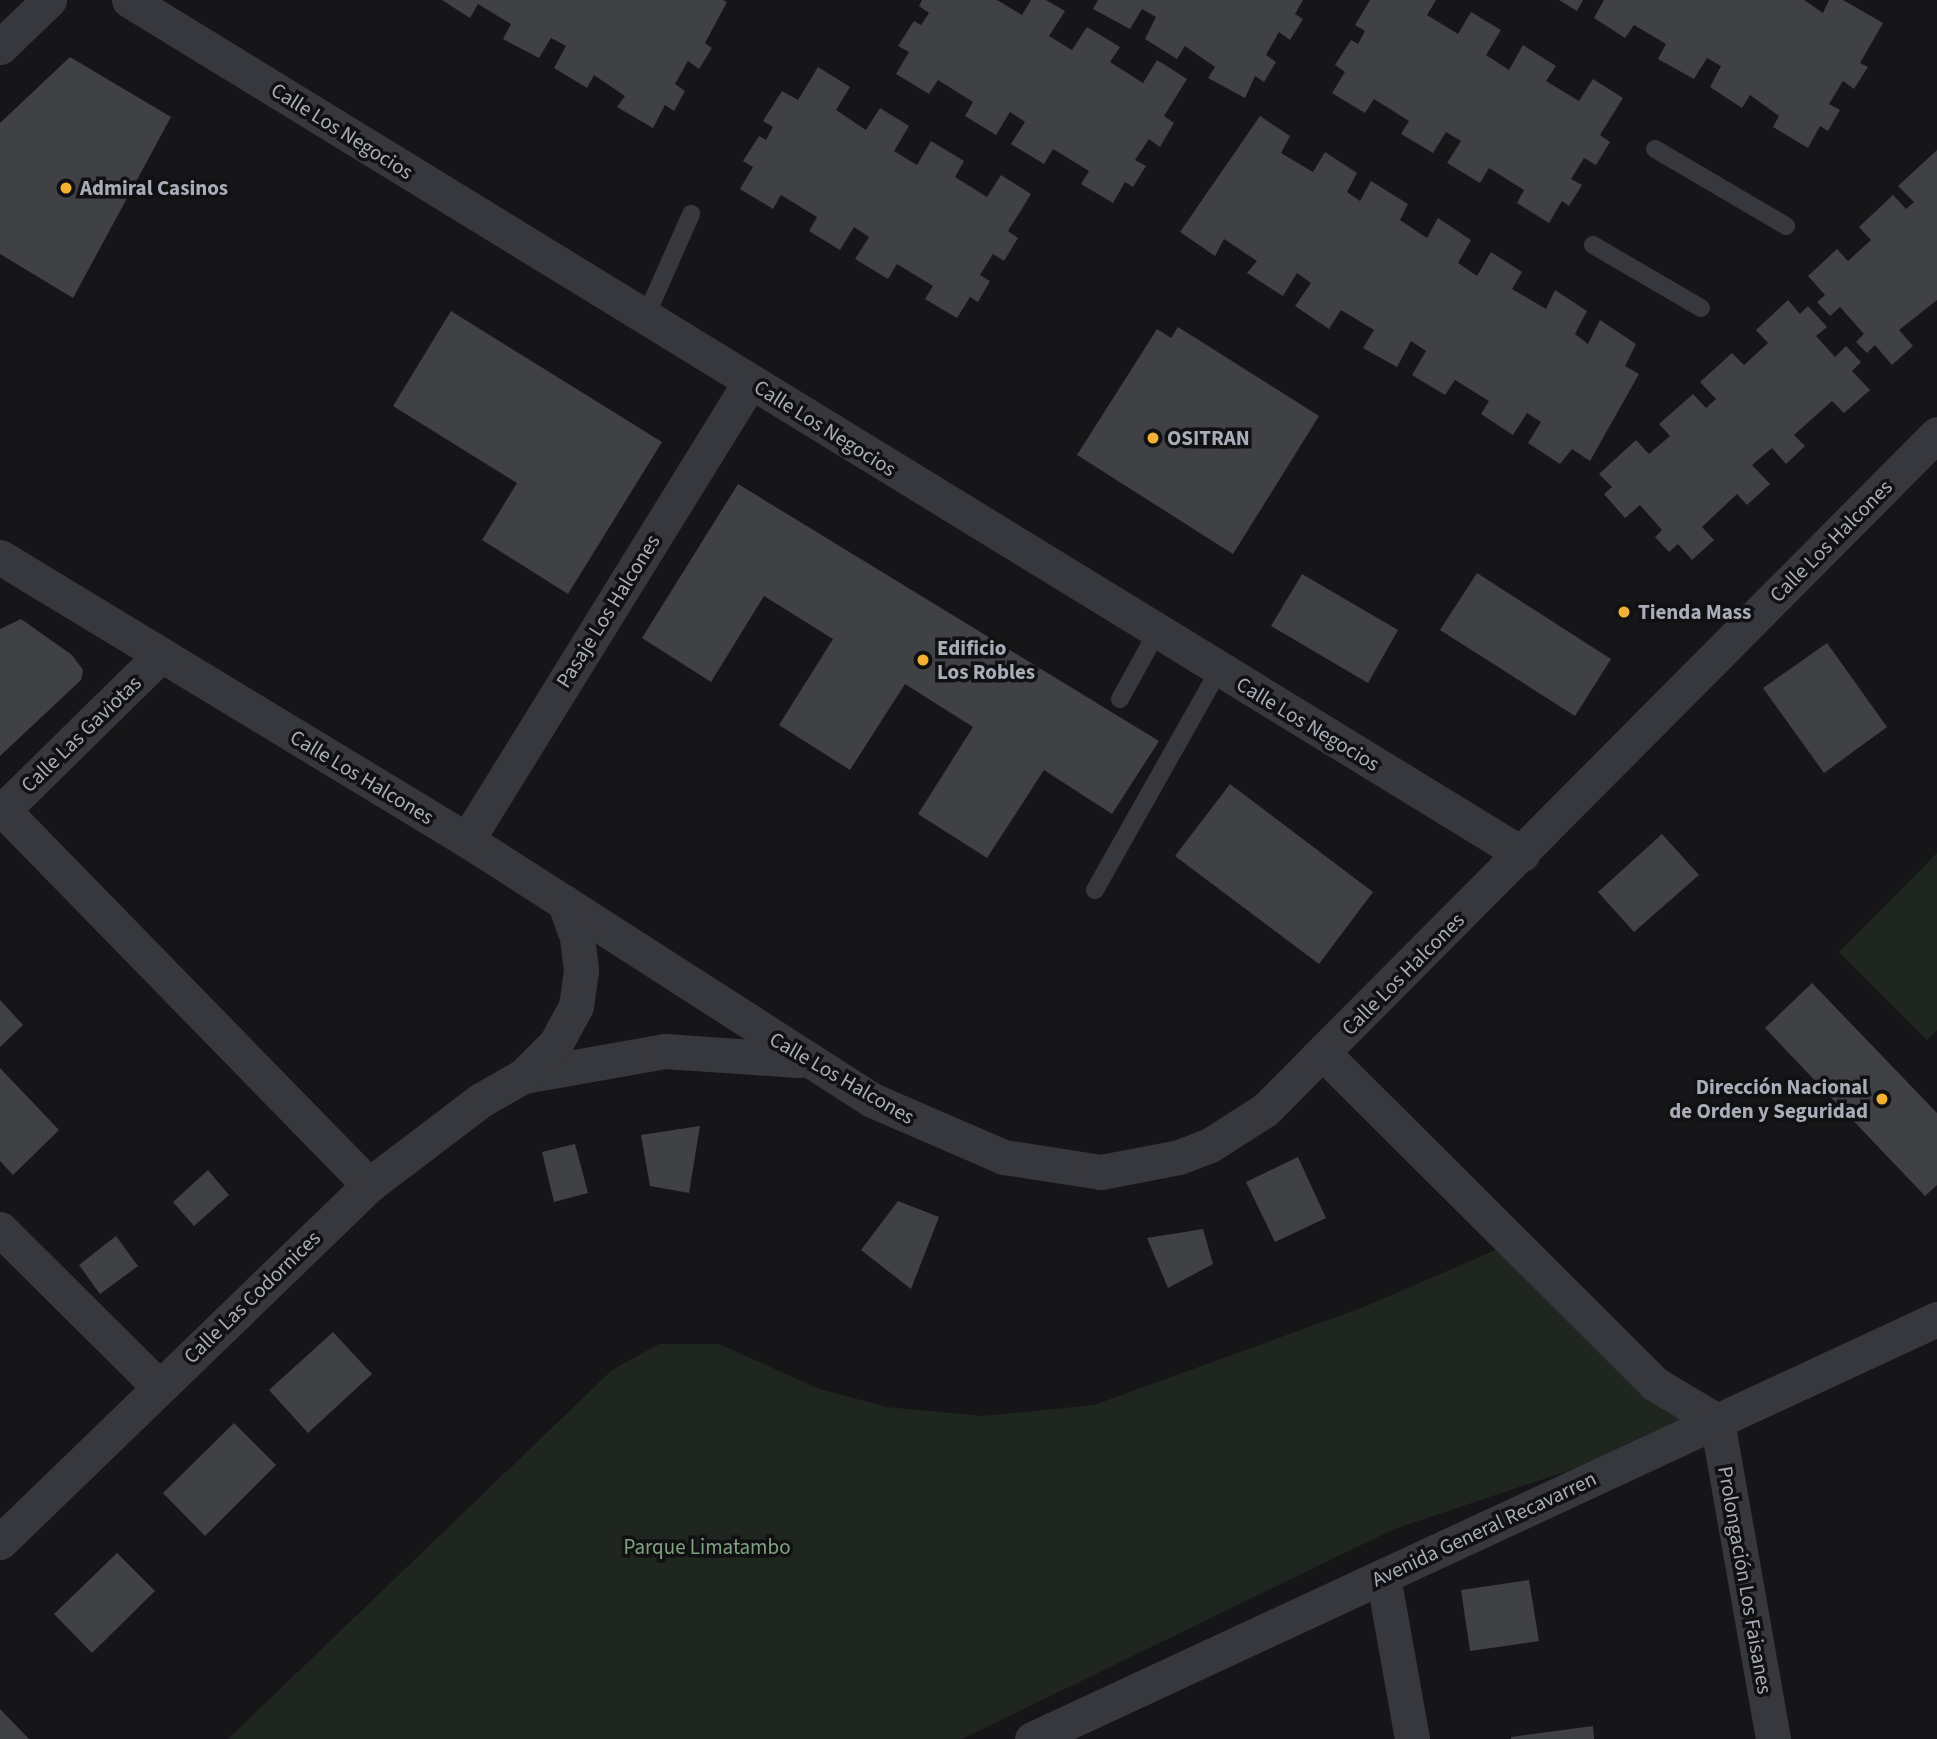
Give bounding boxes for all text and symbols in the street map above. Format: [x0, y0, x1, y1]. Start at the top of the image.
street label: Calle Los Negocios [266, 77, 418, 185]
place label: Admiral Casinos [80, 175, 228, 201]
marker: Admiral Casinos [58, 180, 74, 196]
street label: Calle Los Negocios [749, 374, 901, 482]
place label: OSITRAN [1167, 425, 1250, 451]
marker: OSITRAN [1145, 430, 1161, 446]
street label: Calle Los Halcones [1764, 474, 1898, 608]
street label: Pasaje Los Halcones [551, 530, 665, 692]
place label: Tienda Mass [1638, 599, 1751, 625]
marker: Tienda Mass [1616, 604, 1632, 620]
place label: Edificio Los Robles [937, 635, 1035, 685]
marker: Edificio Los Robles [915, 652, 931, 668]
street label: Calle Las Gaviotas [16, 670, 146, 798]
street label: Calle Los Negocios [1232, 671, 1384, 777]
street label: Calle Los Halcones [286, 724, 438, 830]
street label: Calle Los Halcones [1336, 907, 1470, 1041]
street label: Calle Los Halcones [765, 1026, 919, 1130]
place label: Dirección Nacional de Orden y Seguridad [1669, 1074, 1868, 1124]
marker: Dirección Nacional de Orden y Seguridad [1874, 1091, 1890, 1107]
street label: Calle Las Codornices [178, 1225, 326, 1369]
street label: Prolongación Los Faisanes [1713, 1464, 1777, 1696]
street label: Avenida General Recavarren [1368, 1466, 1600, 1592]
park label: Parque Limatambo [623, 1534, 791, 1560]

